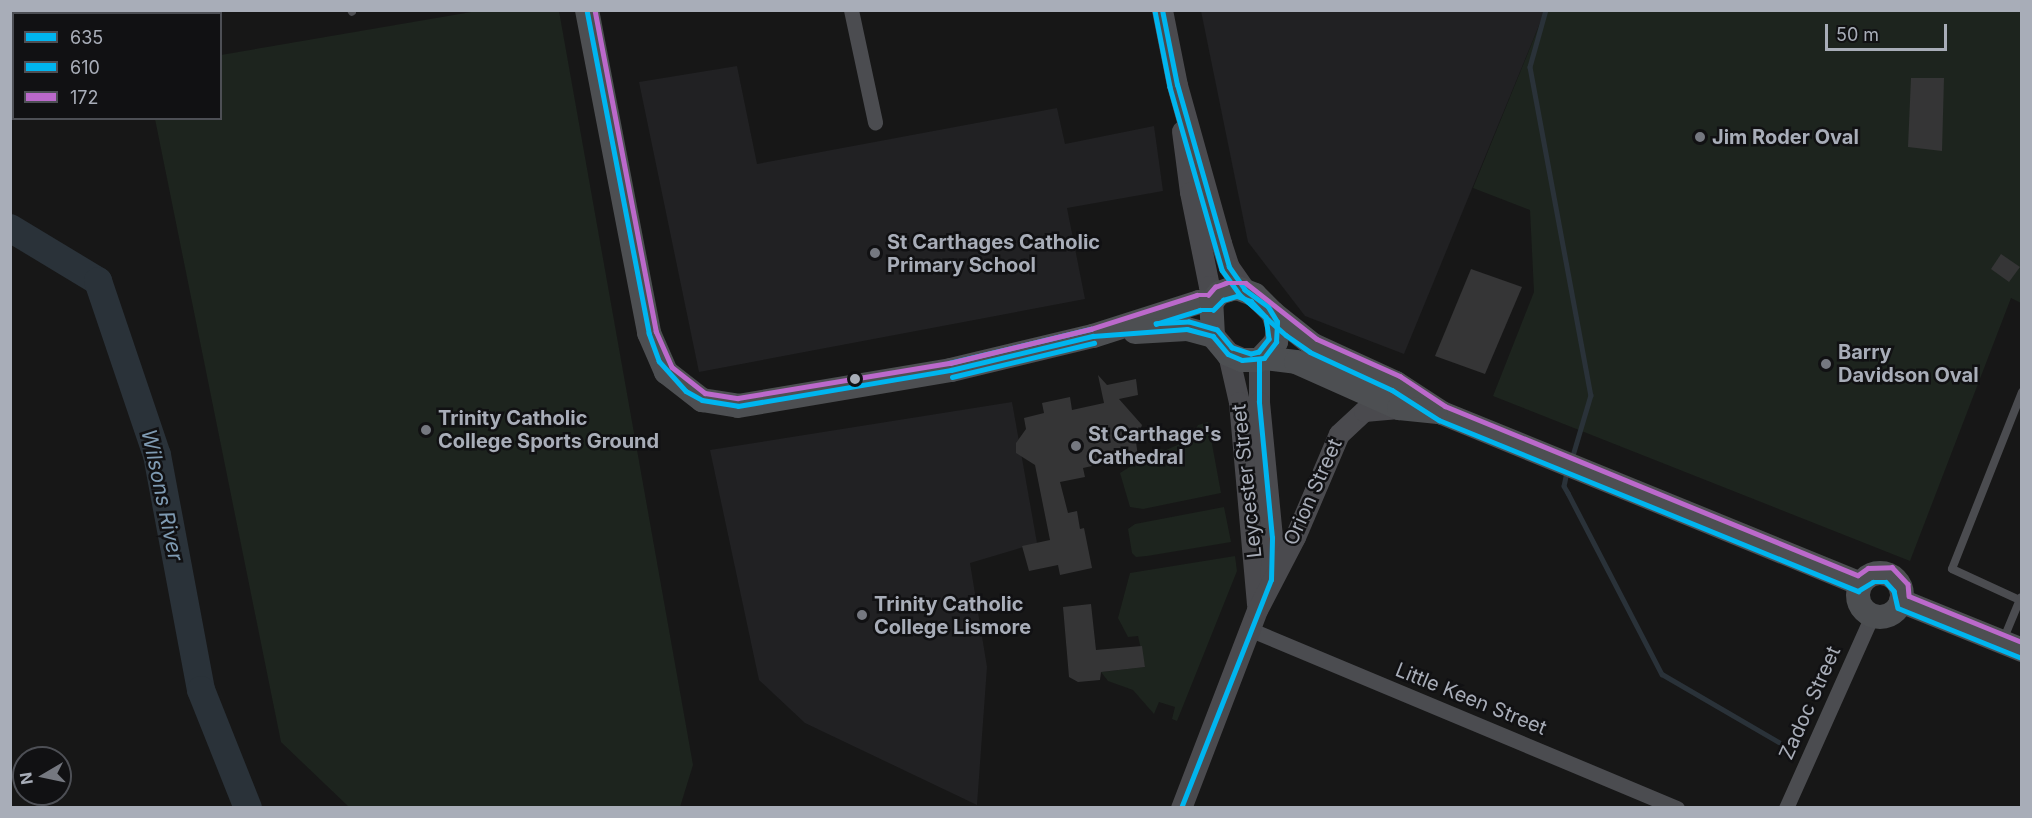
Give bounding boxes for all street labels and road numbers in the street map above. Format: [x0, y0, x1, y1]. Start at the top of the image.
street label: Leycester Street [1227, 403, 1267, 559]
street label: Orion Street [1279, 435, 1347, 549]
street label: Zadoc Street [1774, 643, 1846, 763]
street label: Little Keen Street [1392, 658, 1550, 740]

